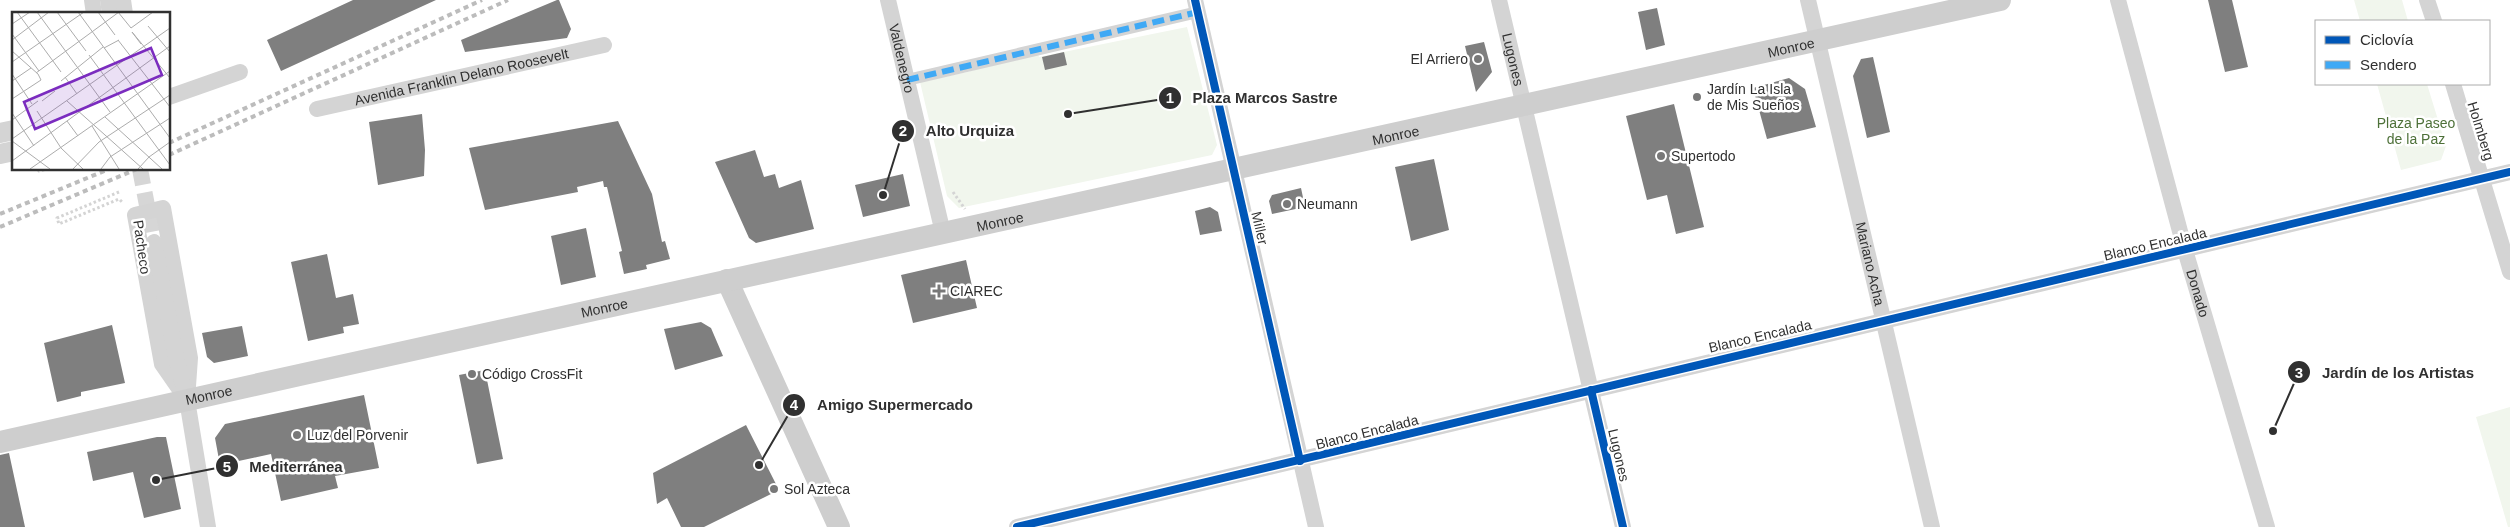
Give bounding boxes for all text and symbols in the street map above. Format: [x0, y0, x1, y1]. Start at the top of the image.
inset map [12, 12, 170, 170]
legend [2315, 20, 2490, 85]
street label: Valdenegro [886, 22, 918, 95]
street label: Lugones [1499, 31, 1527, 87]
text: Ciclovía [2360, 31, 2414, 48]
street label: Monroe [1766, 34, 1816, 61]
street label: Avenida Franklin Delano Roosevelt [353, 45, 570, 108]
place label: El Arriero [1410, 51, 1468, 67]
marker: El Arriero [1472, 53, 1484, 65]
text: Sendero [2360, 56, 2417, 73]
place label: Jardín La Isla de Mis Sueños [1707, 81, 1800, 113]
callout: Plaza Marcos Sastre [1158, 83, 1348, 113]
text: 1 [1166, 89, 1174, 106]
text: Plaza Marcos Sastre [1192, 89, 1338, 106]
marker: Jardín La Isla de Mis Sueños [1691, 91, 1703, 103]
street label: Holmberg [2464, 100, 2498, 162]
park label: Plaza Paseo de la Paz [2377, 115, 2456, 147]
callout: Alto Urquiza [891, 116, 1024, 146]
text: 2 [899, 122, 907, 139]
text: Alto Urquiza [926, 122, 1015, 139]
street label: Monroe [1371, 123, 1421, 148]
place label: Supertodo [1671, 148, 1736, 164]
marker: Supertodo [1655, 150, 1667, 162]
place label: Neumann [1297, 196, 1358, 212]
marker: Neumann [1281, 198, 1293, 210]
street label: Monroe [975, 209, 1025, 235]
street label: Miller [1248, 210, 1272, 246]
street label: Pacheco [130, 219, 154, 275]
street label: Mariano Acha [1852, 220, 1888, 308]
street label: Blanco Encalada [2102, 224, 2208, 264]
street label: Donado [2183, 268, 2213, 319]
place label: CIAREC [950, 283, 1003, 299]
marker: CIAREC [932, 284, 946, 298]
street label: Monroe [579, 295, 629, 321]
street label: Blanco Encalada [1707, 316, 1813, 356]
callout: Jardín de los Artistas [2287, 357, 2484, 387]
text: 3 [2295, 364, 2303, 381]
text: Jardín de los Artistas [2322, 364, 2474, 381]
place label: Código CrossFit [482, 366, 582, 382]
marker: Código CrossFit [466, 368, 478, 380]
street label: Monroe [184, 382, 234, 408]
callout: Amigo Supermercado [782, 390, 983, 420]
text: 4 [790, 396, 799, 413]
text: Amigo Supermercado [817, 396, 973, 413]
street label: Blanco Encalada [1314, 411, 1420, 452]
place label: Luz del Porvenir [307, 427, 409, 443]
street label: Lugones [1605, 427, 1633, 483]
marker: Luz del Porvenir [291, 429, 303, 441]
callout: Mediterránea [214, 451, 353, 481]
text: 5 [223, 458, 231, 475]
text: Mediterránea [249, 458, 343, 475]
place label: Sol Azteca [784, 481, 850, 497]
marker: Sol Azteca [768, 483, 780, 495]

